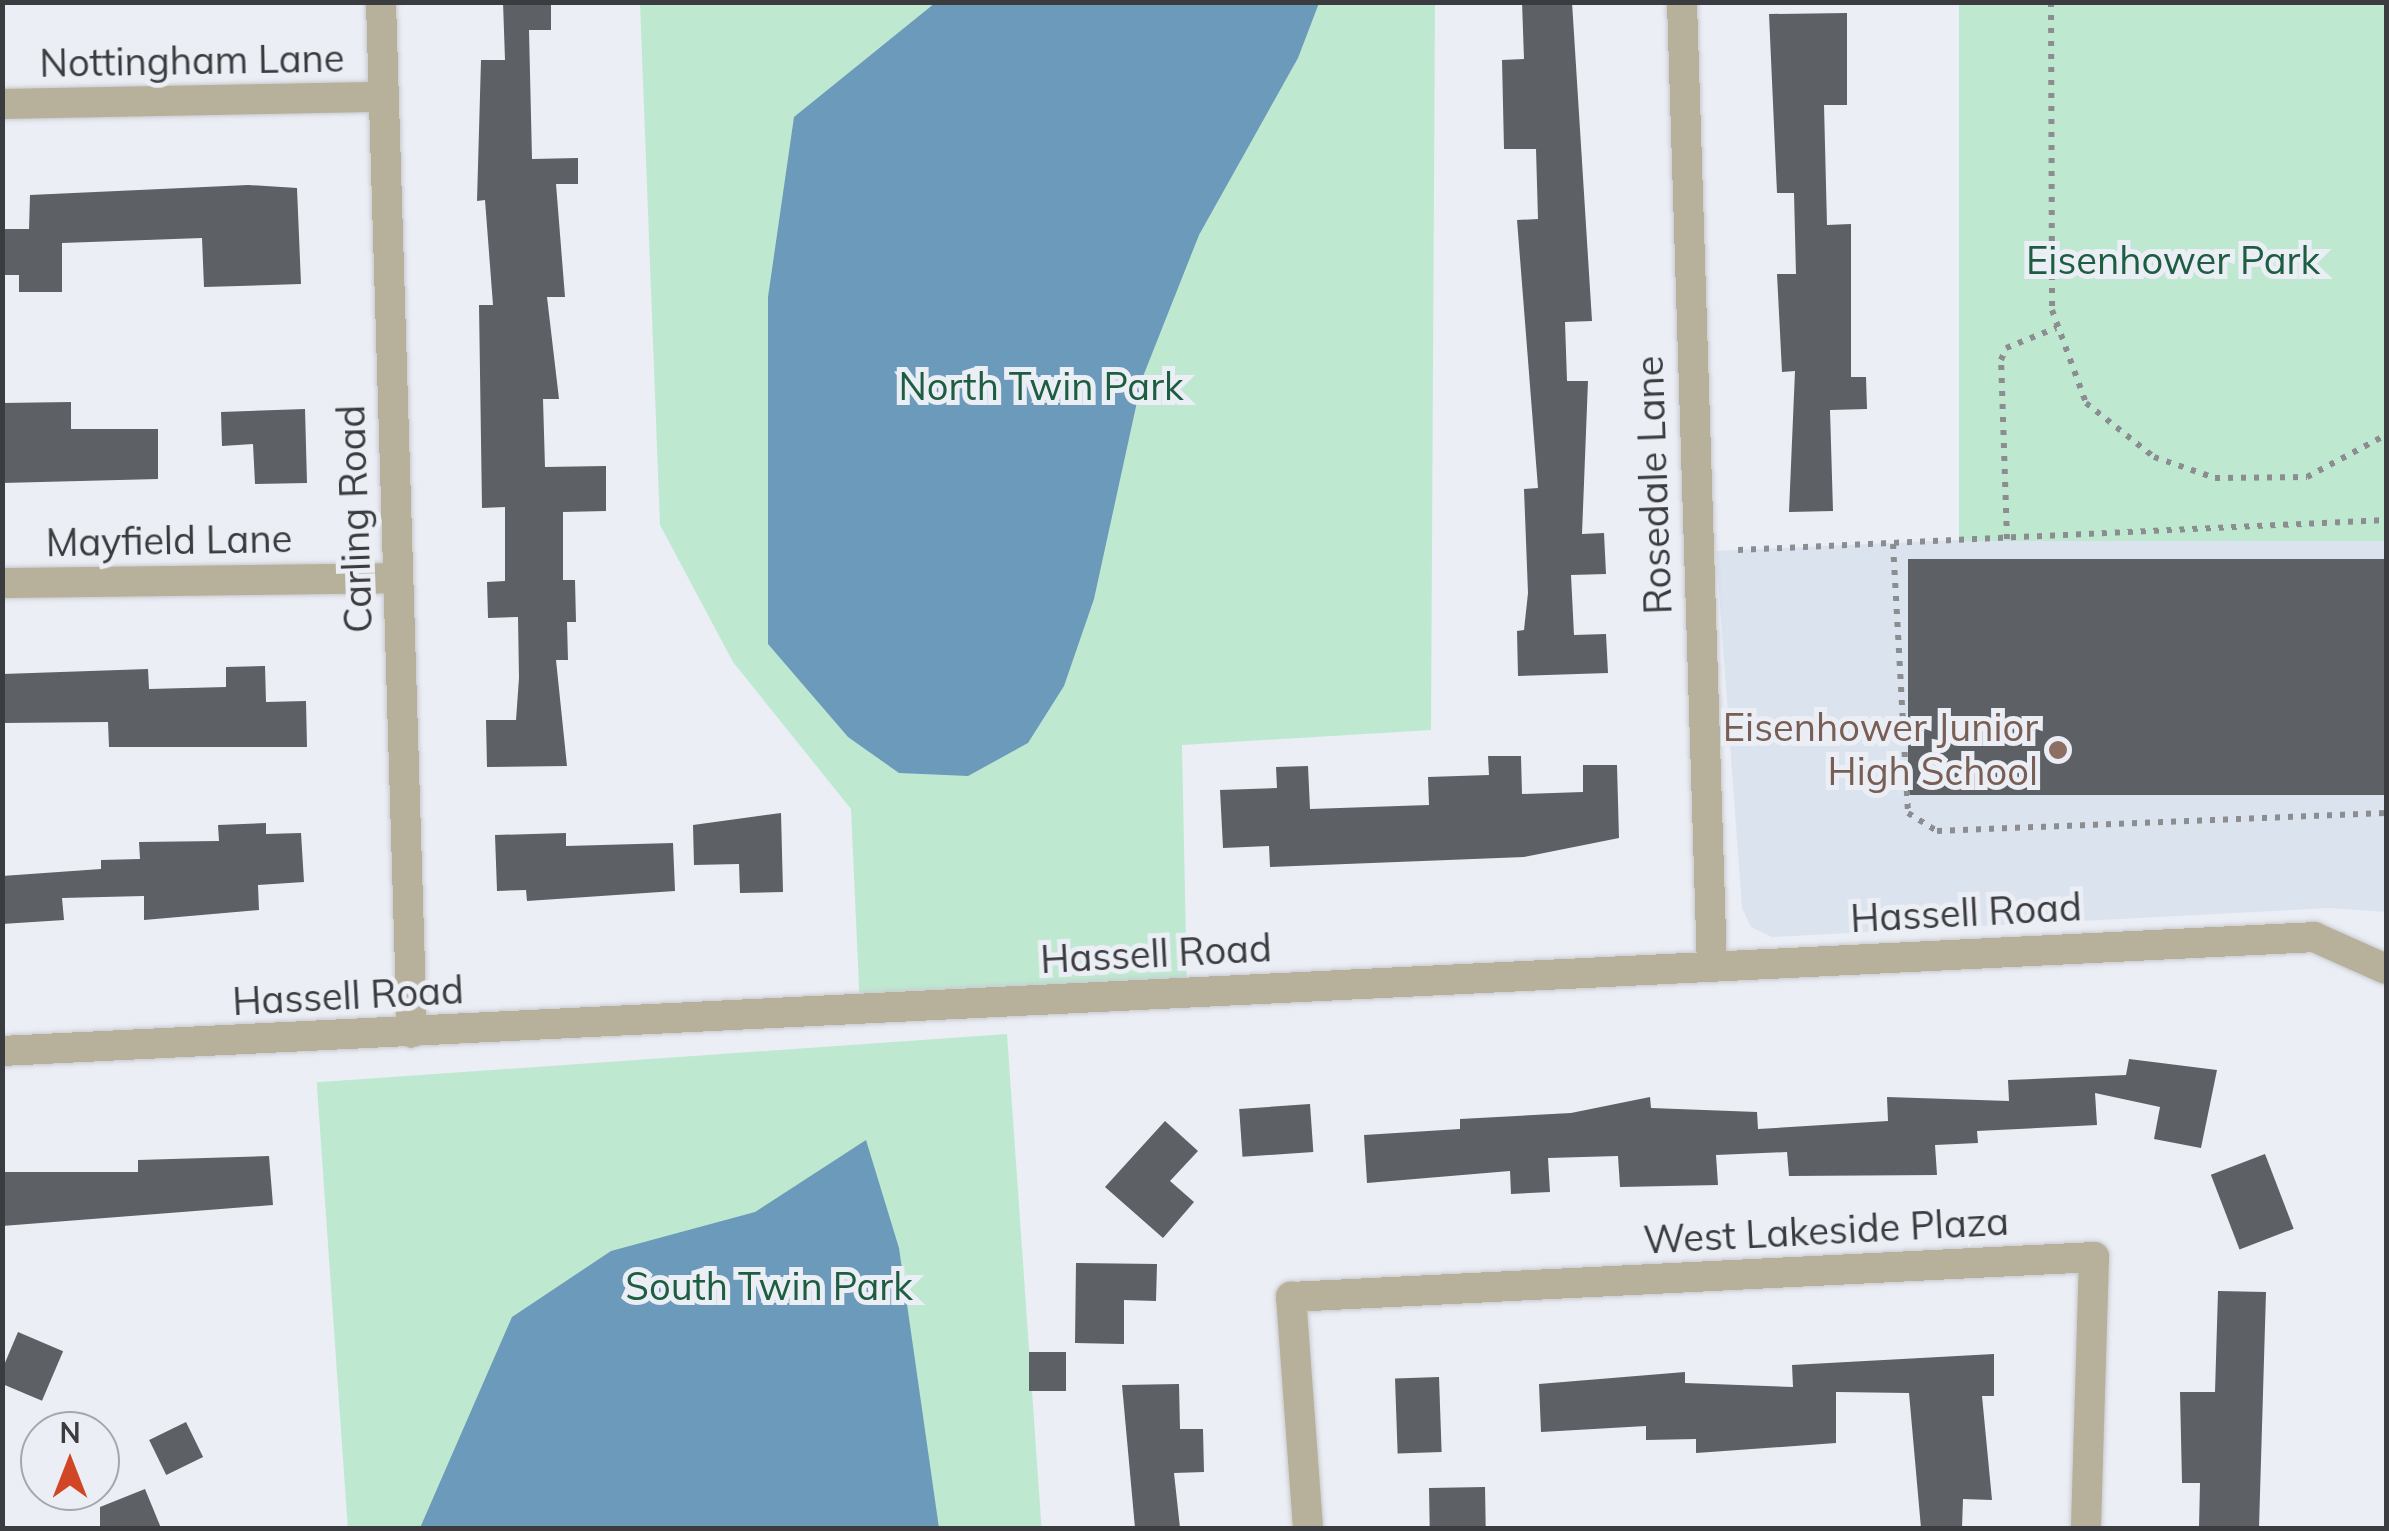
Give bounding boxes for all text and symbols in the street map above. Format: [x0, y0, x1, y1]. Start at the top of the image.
street label: Nottingham Lane [39, 36, 345, 86]
park label: Eisenhower Park [2026, 238, 2320, 284]
street label: Rosedale Lane [1627, 355, 1681, 615]
park label: North Twin Park [898, 364, 1184, 410]
street label: Carling Road [328, 404, 382, 634]
street label: Mayfield Lane [45, 516, 293, 566]
place label: Eisenhower Junior High School [1723, 705, 2038, 794]
marker: Eisenhower Junior High School [2047, 739, 2069, 761]
street label: Hassell Road [1849, 884, 2083, 942]
street label: Hassell Road [1039, 925, 1273, 983]
street label: Hassell Road [231, 967, 465, 1025]
street label: West Lakeside Plaza [1642, 1199, 2010, 1263]
park label: South Twin Park [625, 1264, 913, 1310]
north arrow [20, 1411, 120, 1511]
text: N [59, 1415, 81, 1450]

